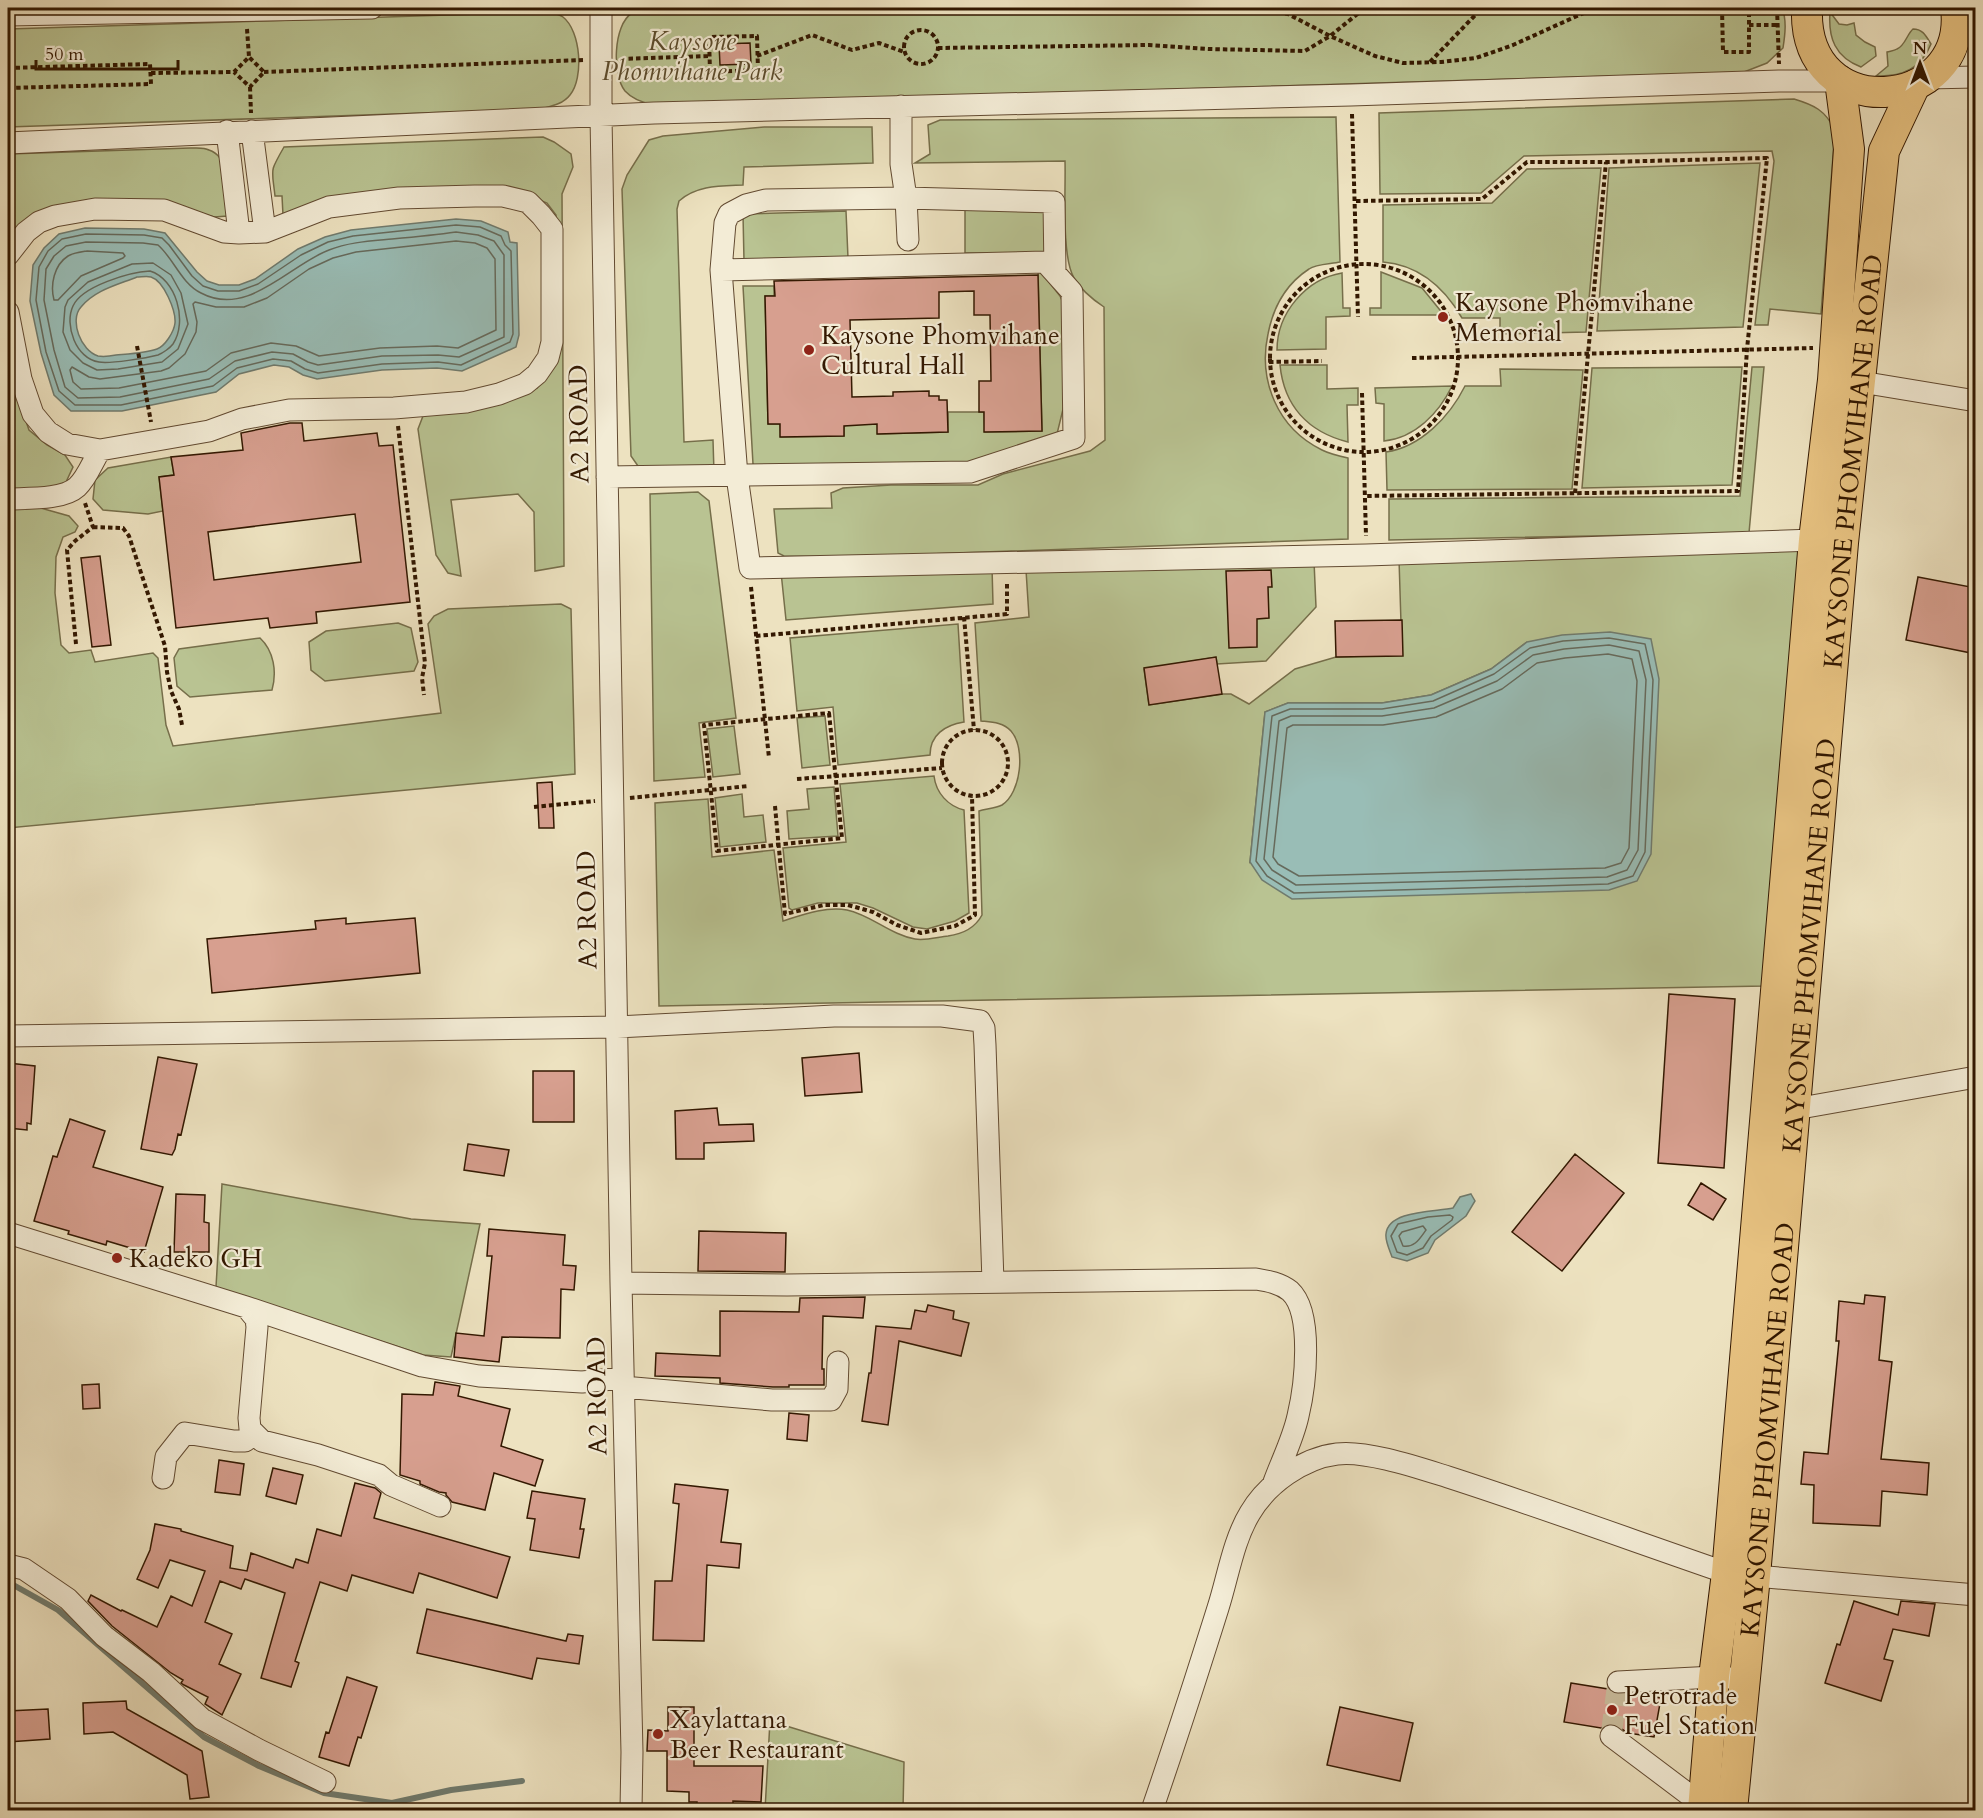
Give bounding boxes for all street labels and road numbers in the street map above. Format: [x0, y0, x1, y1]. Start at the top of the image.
street label: KAYSONE PHOMVIHANE ROAD [1815, 253, 1891, 670]
street label: A2 ROAD [560, 364, 598, 484]
street label: KAYSONE PHOMVIHANE ROAD [1774, 737, 1844, 1154]
street label: A2 ROAD [568, 850, 606, 970]
street label: KAYSONE PHOMVIHANE ROAD [1732, 1221, 1803, 1638]
street label: A2 ROAD [578, 1336, 616, 1456]

